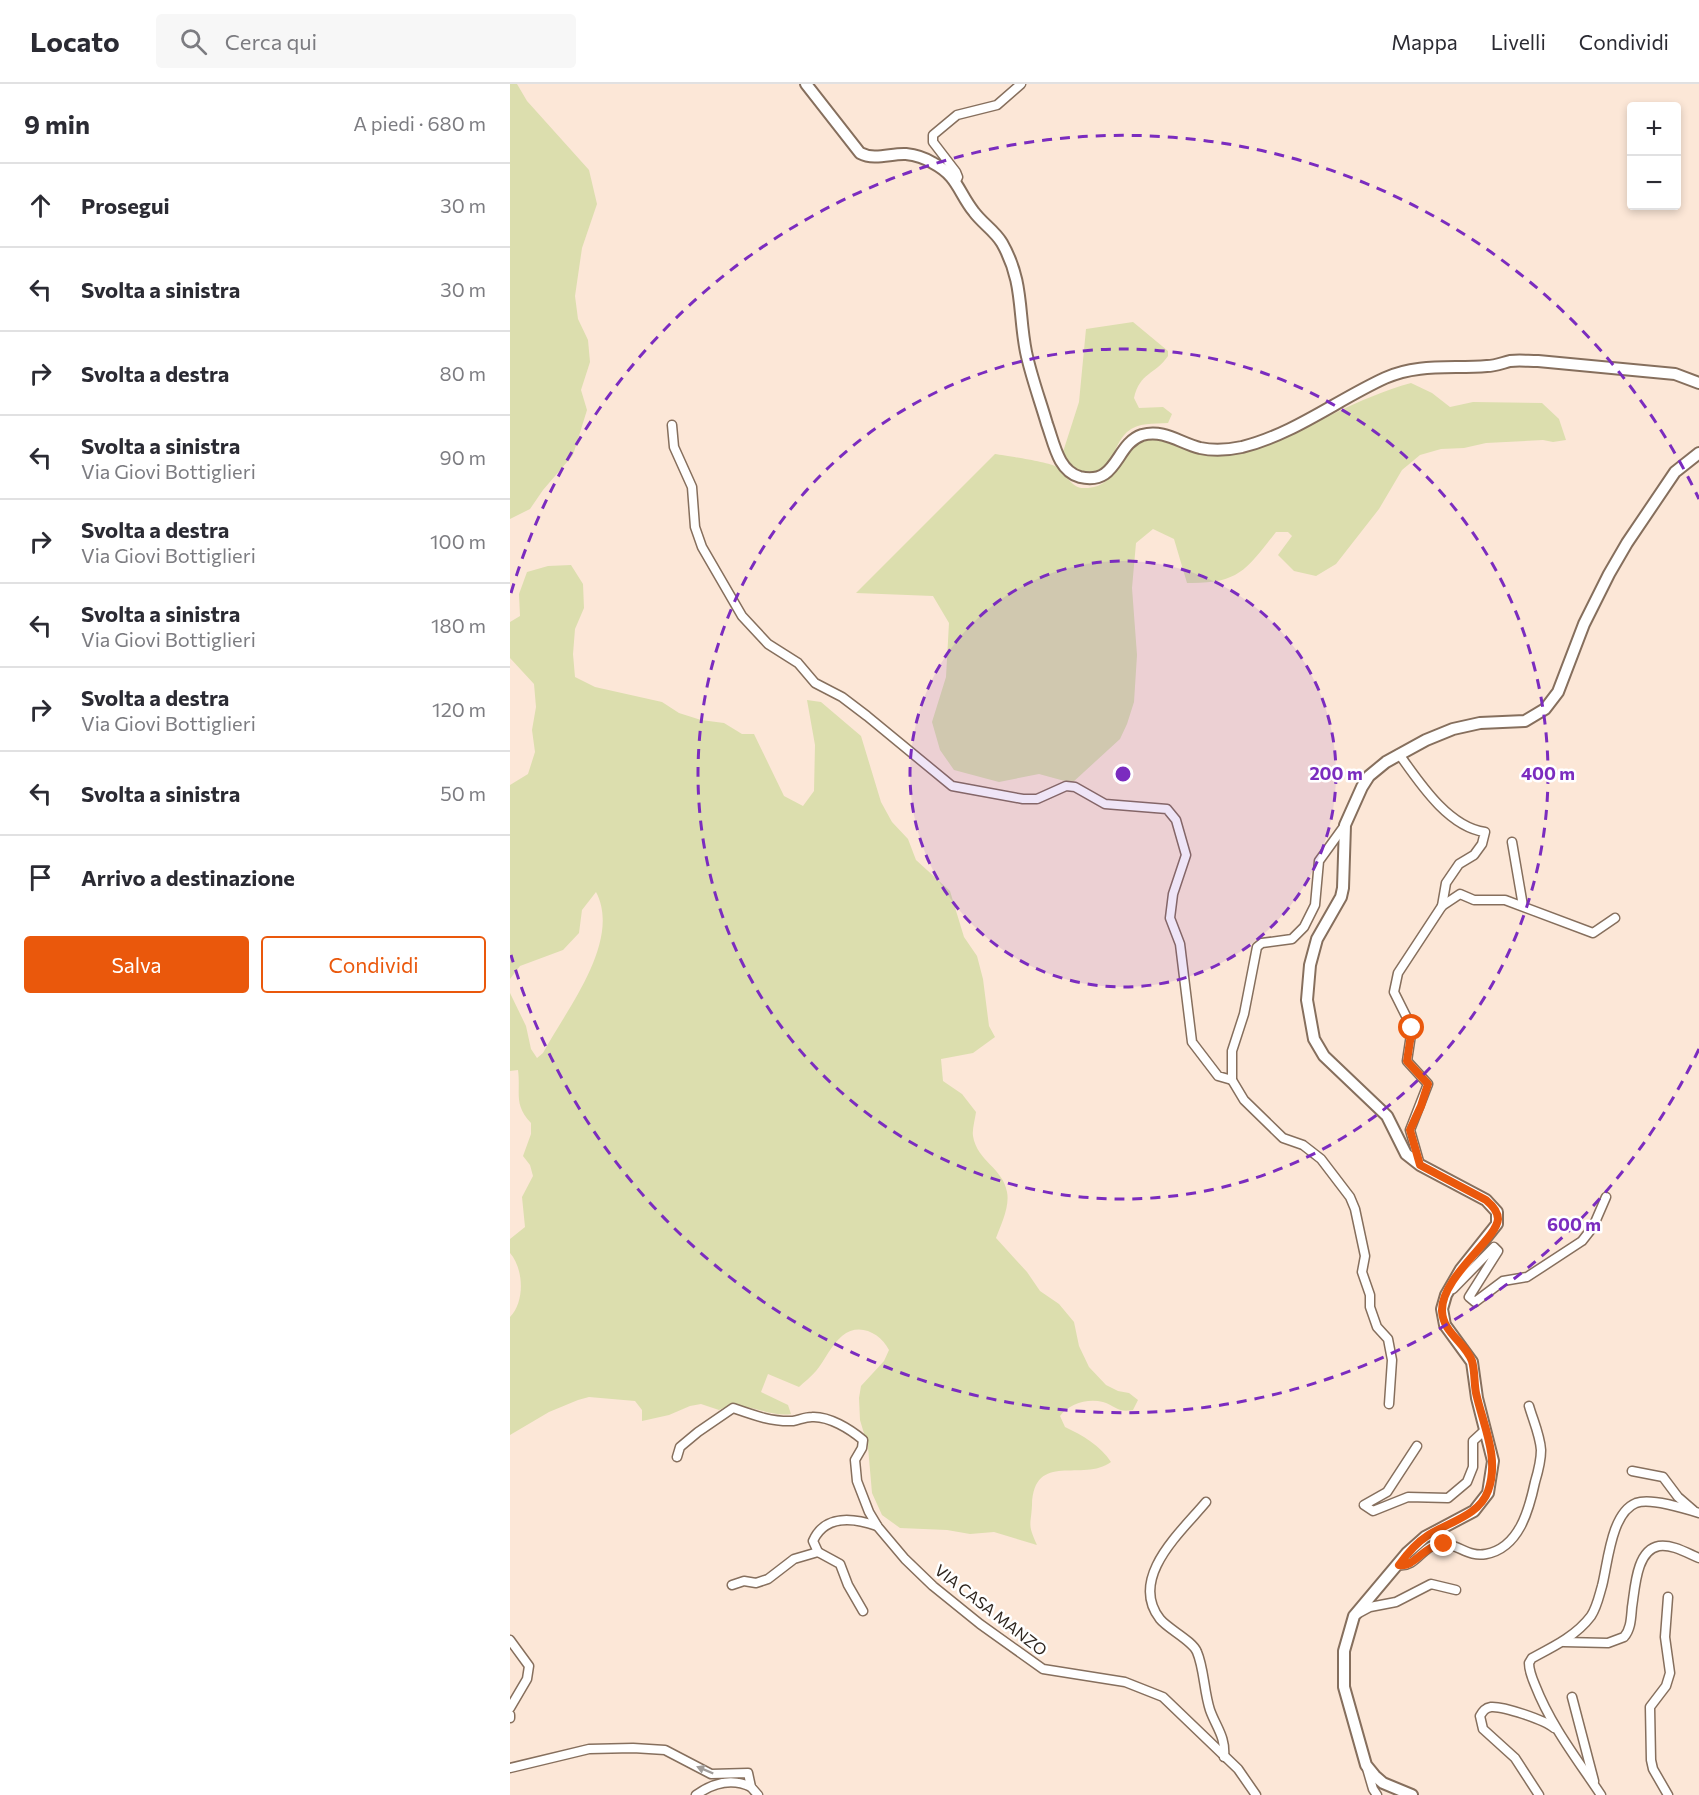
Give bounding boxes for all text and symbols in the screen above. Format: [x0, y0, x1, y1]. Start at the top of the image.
search box [156, 14, 576, 68]
text: Locato [30, 24, 120, 58]
icon: search [177, 25, 210, 58]
text: Cerca qui [225, 28, 317, 55]
text: Mappa [1391, 29, 1458, 54]
text: Livelli [1491, 29, 1546, 54]
text: Condividi [1579, 29, 1669, 54]
map controls [1627, 102, 1681, 210]
button: + [1627, 102, 1681, 156]
text: 9 min [24, 108, 90, 139]
text: A piedi · 680 m [353, 111, 486, 135]
button: − [1627, 156, 1681, 210]
icon: ahead [24, 189, 57, 222]
text: Prosegui [81, 192, 170, 219]
text: 30 m [440, 193, 486, 217]
icon: left [24, 273, 57, 306]
text: Svolta a sinistra [81, 276, 240, 303]
text: 30 m [440, 277, 486, 301]
icon: right [24, 357, 57, 390]
text: Svolta a destra [81, 360, 229, 387]
text: 80 m [440, 361, 486, 385]
text: Svolta a sinistra [81, 432, 240, 459]
icon: left [24, 441, 57, 474]
text: 90 m [440, 445, 486, 469]
text: Via Giovi Bottiglieri [81, 459, 256, 483]
text: Svolta a destra [81, 516, 229, 543]
icon: right [24, 525, 57, 558]
text: 100 m [430, 529, 486, 553]
text: Via Giovi Bottiglieri [81, 543, 256, 567]
text: Svolta a sinistra [81, 600, 240, 627]
icon: left [24, 609, 57, 642]
text: 180 m [431, 613, 486, 637]
text: Via Giovi Bottiglieri [81, 627, 256, 651]
text: Svolta a destra [81, 684, 229, 711]
icon: right [24, 693, 57, 726]
text: 120 m [432, 697, 486, 721]
text: Via Giovi Bottiglieri [81, 711, 256, 735]
text: 200 m [1309, 762, 1363, 784]
text: 400 m [1521, 762, 1575, 784]
centre of rings [1113, 764, 1133, 784]
icon: left [24, 777, 57, 810]
text: Svolta a sinistra [81, 780, 240, 807]
text: 50 m [440, 781, 486, 805]
icon: arrive [24, 861, 57, 894]
text: Arrivo a destinazione [81, 864, 295, 891]
button: Salva [24, 936, 249, 993]
button: Condividi [261, 936, 486, 993]
route start [1398, 1014, 1424, 1040]
text: 600 m [1547, 1213, 1601, 1235]
route end [1430, 1530, 1456, 1556]
street label: VIA CASA MANZO [931, 1560, 1051, 1659]
one-way arrow [696, 1765, 714, 1775]

